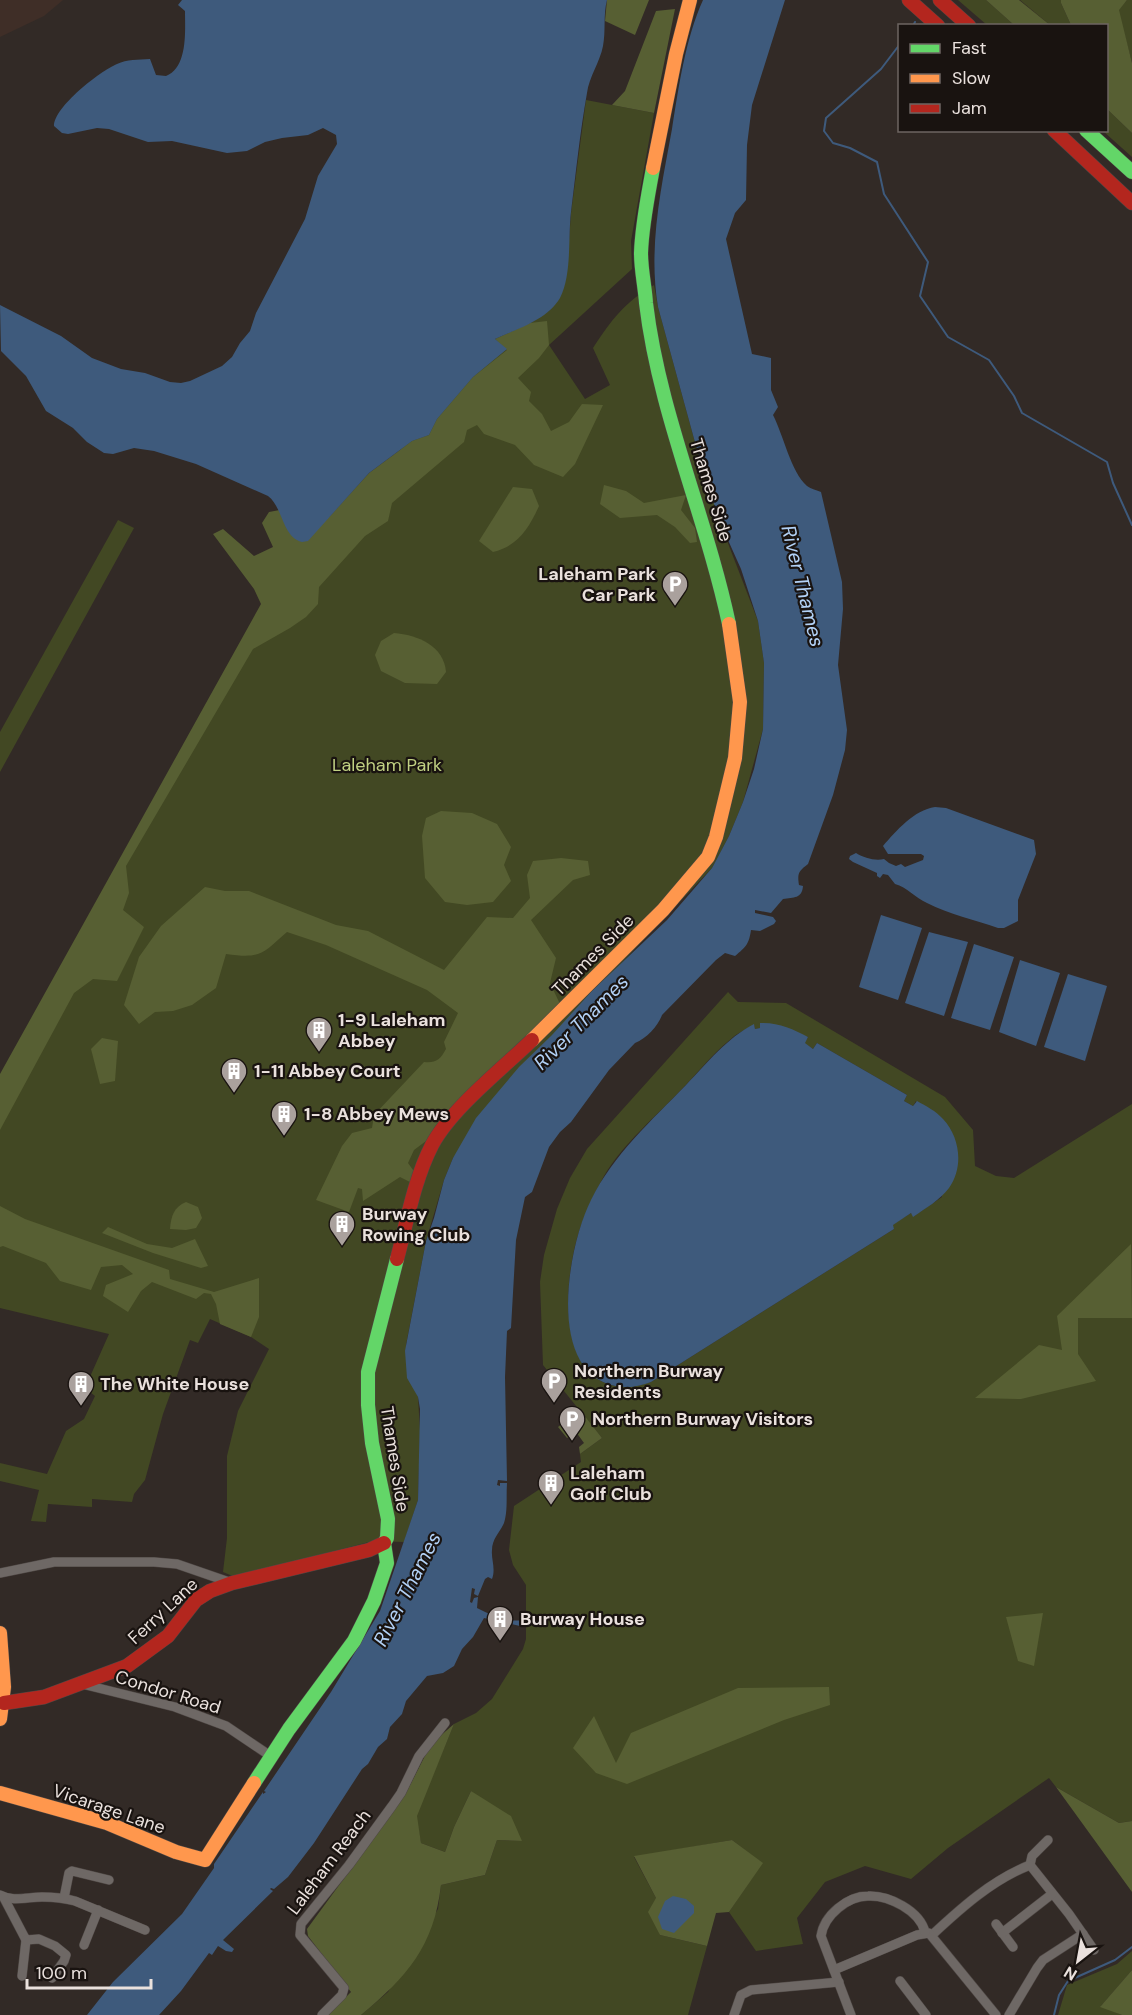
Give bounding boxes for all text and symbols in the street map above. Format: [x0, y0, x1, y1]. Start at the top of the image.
legend [898, 24, 1108, 132]
text: Fast [952, 36, 987, 60]
text: Slow [952, 66, 991, 90]
text: Jam [952, 96, 987, 120]
street label: Thames Side [684, 436, 738, 544]
water label: River Thames [775, 522, 831, 650]
place label: Laleham Park Car Park [538, 562, 657, 607]
parking icon: Laleham Park Car Park [660, 569, 690, 607]
park label: Laleham Park [332, 753, 442, 777]
street label: Thames Side [547, 909, 639, 1001]
water label: River Thames [528, 969, 634, 1075]
place label: 1-9 Laleham Abbey [338, 1008, 445, 1053]
building icon: 1-9 Laleham Abbey [304, 1015, 334, 1053]
building icon: 1-11 Abbey Court [219, 1056, 249, 1094]
place label: 1-11 Abbey Court [254, 1059, 401, 1083]
building icon: 1-8 Abbey Mews [269, 1099, 299, 1137]
place label: 1-8 Abbey Mews [304, 1102, 449, 1126]
place label: Burway Rowing Club [362, 1202, 470, 1247]
building icon: Burway Rowing Club [327, 1209, 357, 1247]
place label: Northern Burway Residents [574, 1359, 723, 1404]
parking icon: Northern Burway Residents [539, 1366, 569, 1404]
building icon: The White House [66, 1369, 96, 1407]
place label: The White House [100, 1372, 249, 1396]
street label: Thames Side [375, 1404, 415, 1514]
parking icon: Northern Burway Visitors [557, 1404, 587, 1442]
place label: Northern Burway Visitors [592, 1407, 813, 1431]
place label: Laleham Golf Club [570, 1461, 652, 1506]
building icon: Laleham Golf Club [536, 1468, 566, 1506]
water label: River Thames [367, 1528, 447, 1650]
street label: Ferry Lane [123, 1572, 203, 1650]
building icon: Burway House [485, 1604, 515, 1642]
place label: Burway House [520, 1607, 645, 1631]
street label: Condor Road [112, 1665, 224, 1719]
street label: Vicarage Lane [50, 1779, 168, 1839]
street label: Laleham Reach [282, 1805, 376, 1919]
north arrow [1048, 1931, 1108, 1991]
scale bar [27, 1952, 152, 1990]
text: 100 m [36, 1961, 87, 1985]
text: N [1060, 1961, 1081, 1985]

